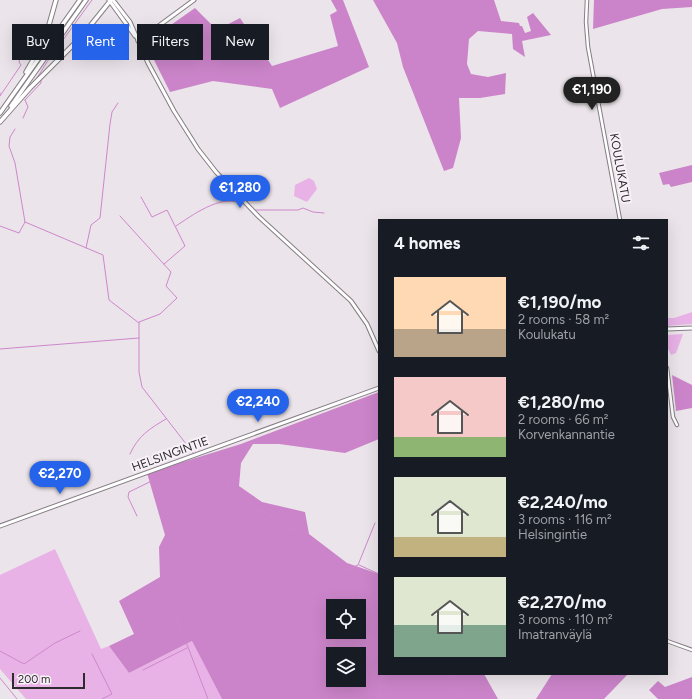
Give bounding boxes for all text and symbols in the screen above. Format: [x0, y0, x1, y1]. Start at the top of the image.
chip: Buy [12, 24, 64, 60]
chip: Rent [72, 24, 129, 60]
chip: Filters [137, 24, 203, 60]
chip: New [211, 24, 269, 60]
pin: €1,190 [559, 77, 625, 111]
text: €1,190 [572, 82, 612, 97]
street label: KOULUKATU [607, 132, 633, 204]
pin: €1,280 [207, 175, 273, 209]
text: €1,280 [219, 180, 261, 195]
icon: filters [630, 232, 652, 254]
text: 4 homes [394, 233, 461, 253]
text: €1,190/mo [518, 292, 601, 312]
icon: home [426, 293, 474, 341]
text: 2 rooms · 58 m² [518, 312, 609, 327]
text: Koulukatu [518, 327, 576, 342]
pin: €2,240 [225, 389, 291, 423]
text: €1,280/mo [518, 392, 605, 412]
icon: home [426, 393, 474, 441]
text: €2,240 [236, 394, 280, 409]
text: 2 rooms · 66 m² [518, 412, 608, 427]
text: Korvenkannantie [518, 427, 615, 442]
street label: HELSINGINTIE [130, 434, 210, 474]
pin: €2,270 [27, 461, 93, 495]
text: €2,270 [38, 466, 82, 481]
text: €2,240/mo [518, 492, 608, 512]
icon: home [426, 493, 474, 541]
text: 3 rooms · 116 m² [518, 512, 612, 527]
text: Helsingintie [518, 527, 587, 542]
text: €2,270/mo [518, 592, 606, 612]
icon: home [426, 593, 474, 641]
map controls [326, 599, 366, 687]
button: locate [326, 599, 366, 639]
text: 3 rooms · 110 m² [518, 612, 613, 627]
text: Imatranväylä [518, 627, 592, 642]
button: layers [326, 647, 366, 687]
scale bar [12, 671, 85, 690]
text: 200 m [18, 673, 50, 686]

